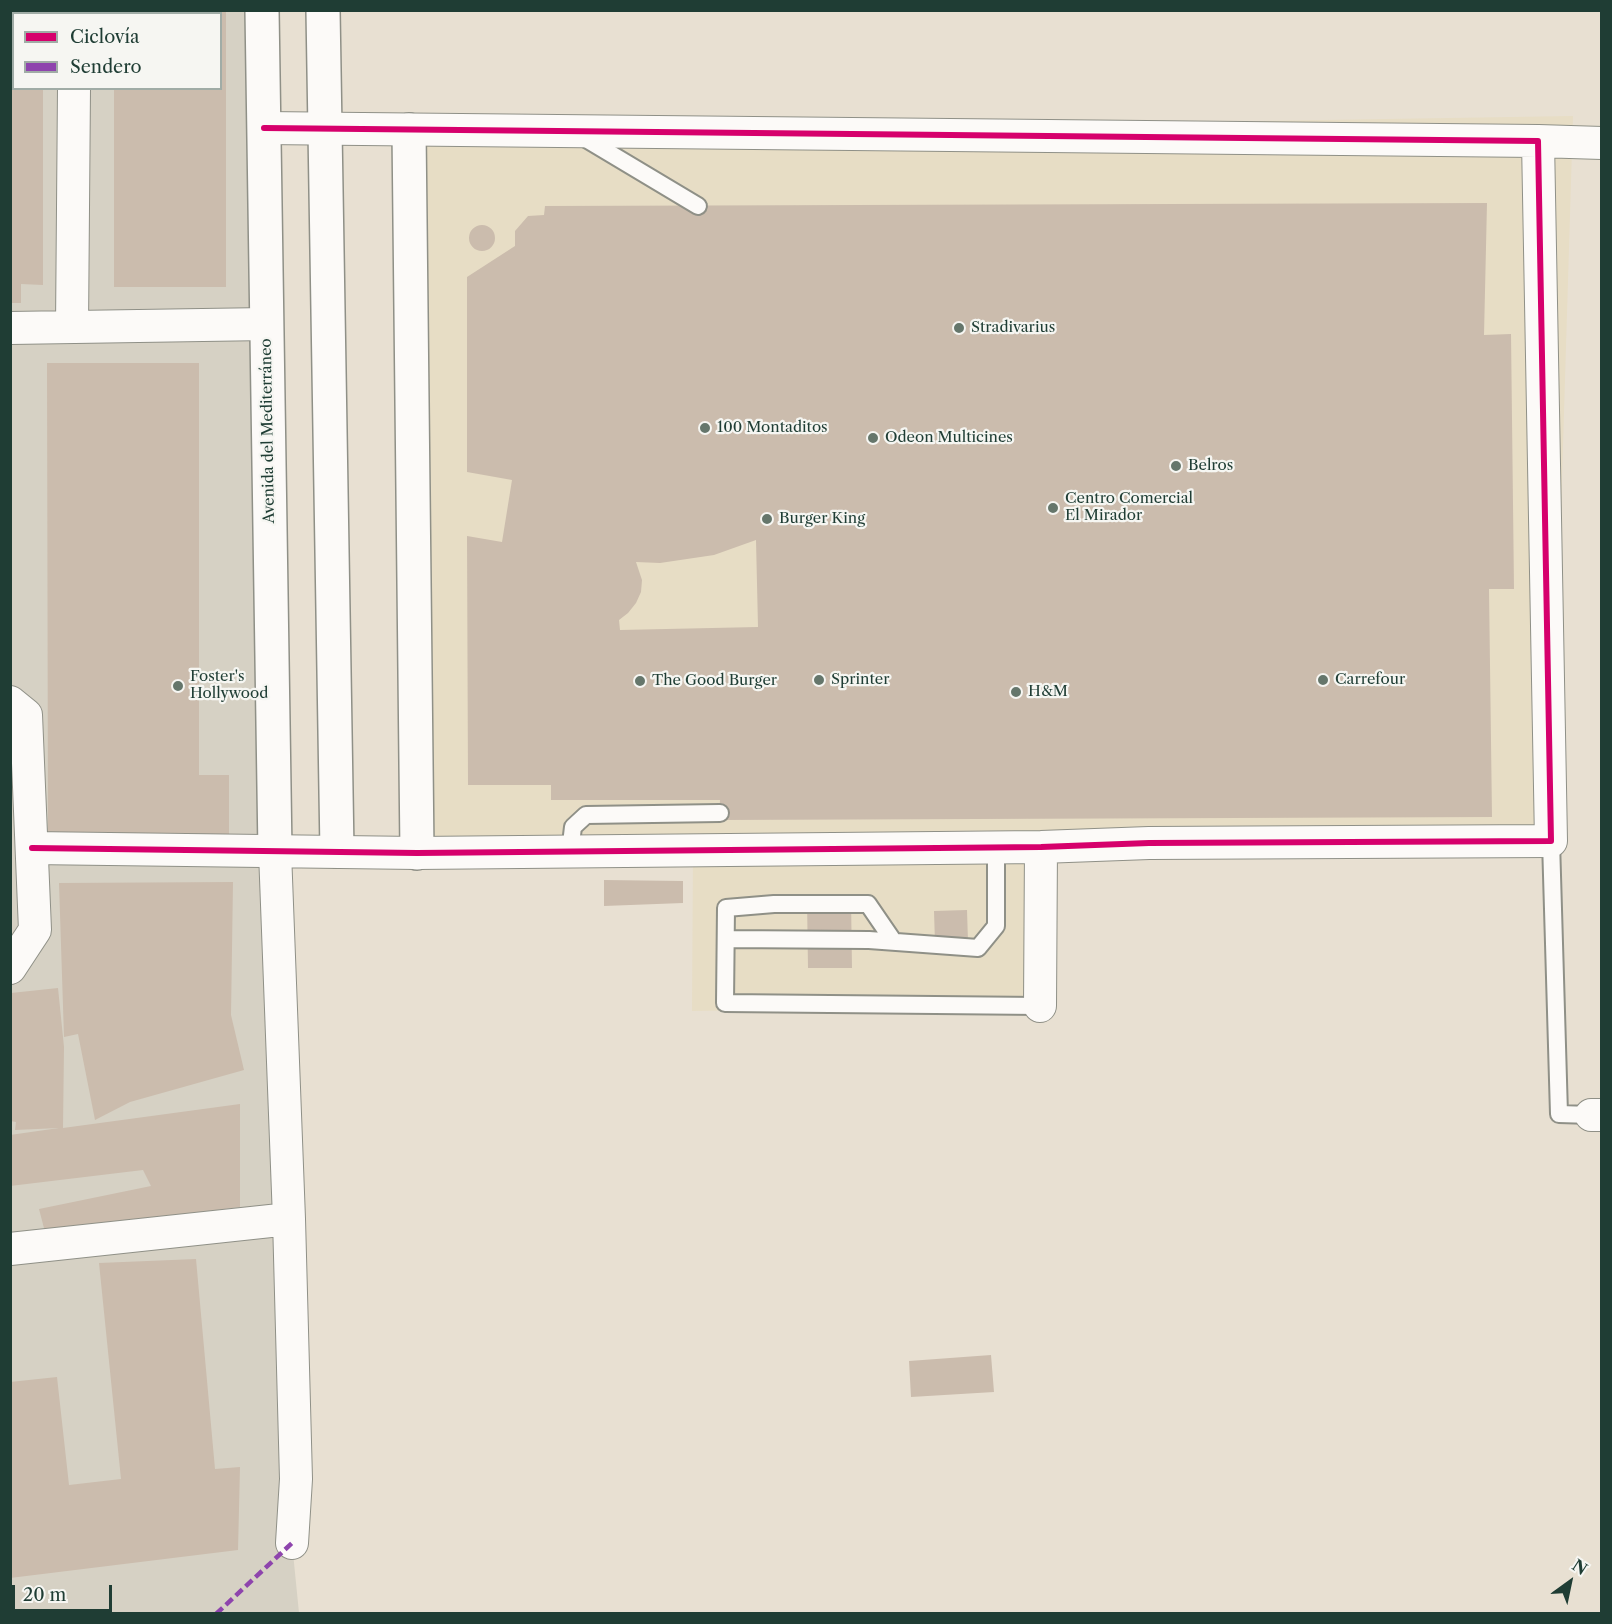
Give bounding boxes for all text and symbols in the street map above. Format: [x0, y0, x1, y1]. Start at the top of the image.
legend [12, 12, 222, 90]
text: Ciclovía [70, 26, 139, 48]
text: Sendero [70, 56, 142, 78]
place label: Stradivarius [971, 319, 1055, 337]
marker: Stradivarius [952, 321, 966, 335]
street label: Avenida del Mediterráneo [257, 338, 279, 524]
place label: 100 Montaditos [717, 419, 828, 437]
marker: 100 Montaditos [698, 421, 712, 435]
place label: Odeon Multicines [885, 429, 1013, 447]
marker: Odeon Multicines [866, 431, 880, 445]
place label: Belros [1188, 457, 1233, 475]
marker: Belros [1169, 459, 1183, 473]
place label: Centro Comercial El Mirador [1065, 490, 1193, 525]
marker: Centro Comercial El Mirador [1046, 501, 1060, 515]
place label: Burger King [779, 510, 865, 528]
marker: Burger King [760, 512, 774, 526]
place label: Foster's Hollywood [190, 668, 268, 703]
place label: Sprinter [831, 671, 889, 689]
place label: Carrefour [1335, 671, 1405, 689]
place label: The Good Burger [652, 672, 777, 690]
marker: Sprinter [812, 673, 826, 687]
marker: Carrefour [1316, 673, 1330, 687]
marker: The Good Burger [633, 674, 647, 688]
marker: Foster's Hollywood [171, 679, 185, 693]
place label: H&M [1028, 683, 1068, 701]
marker: H&M [1009, 685, 1023, 699]
north arrow [1540, 1552, 1600, 1612]
text: N [1569, 1555, 1591, 1579]
scale bar [15, 1573, 116, 1611]
text: 20 m [23, 1584, 66, 1606]

